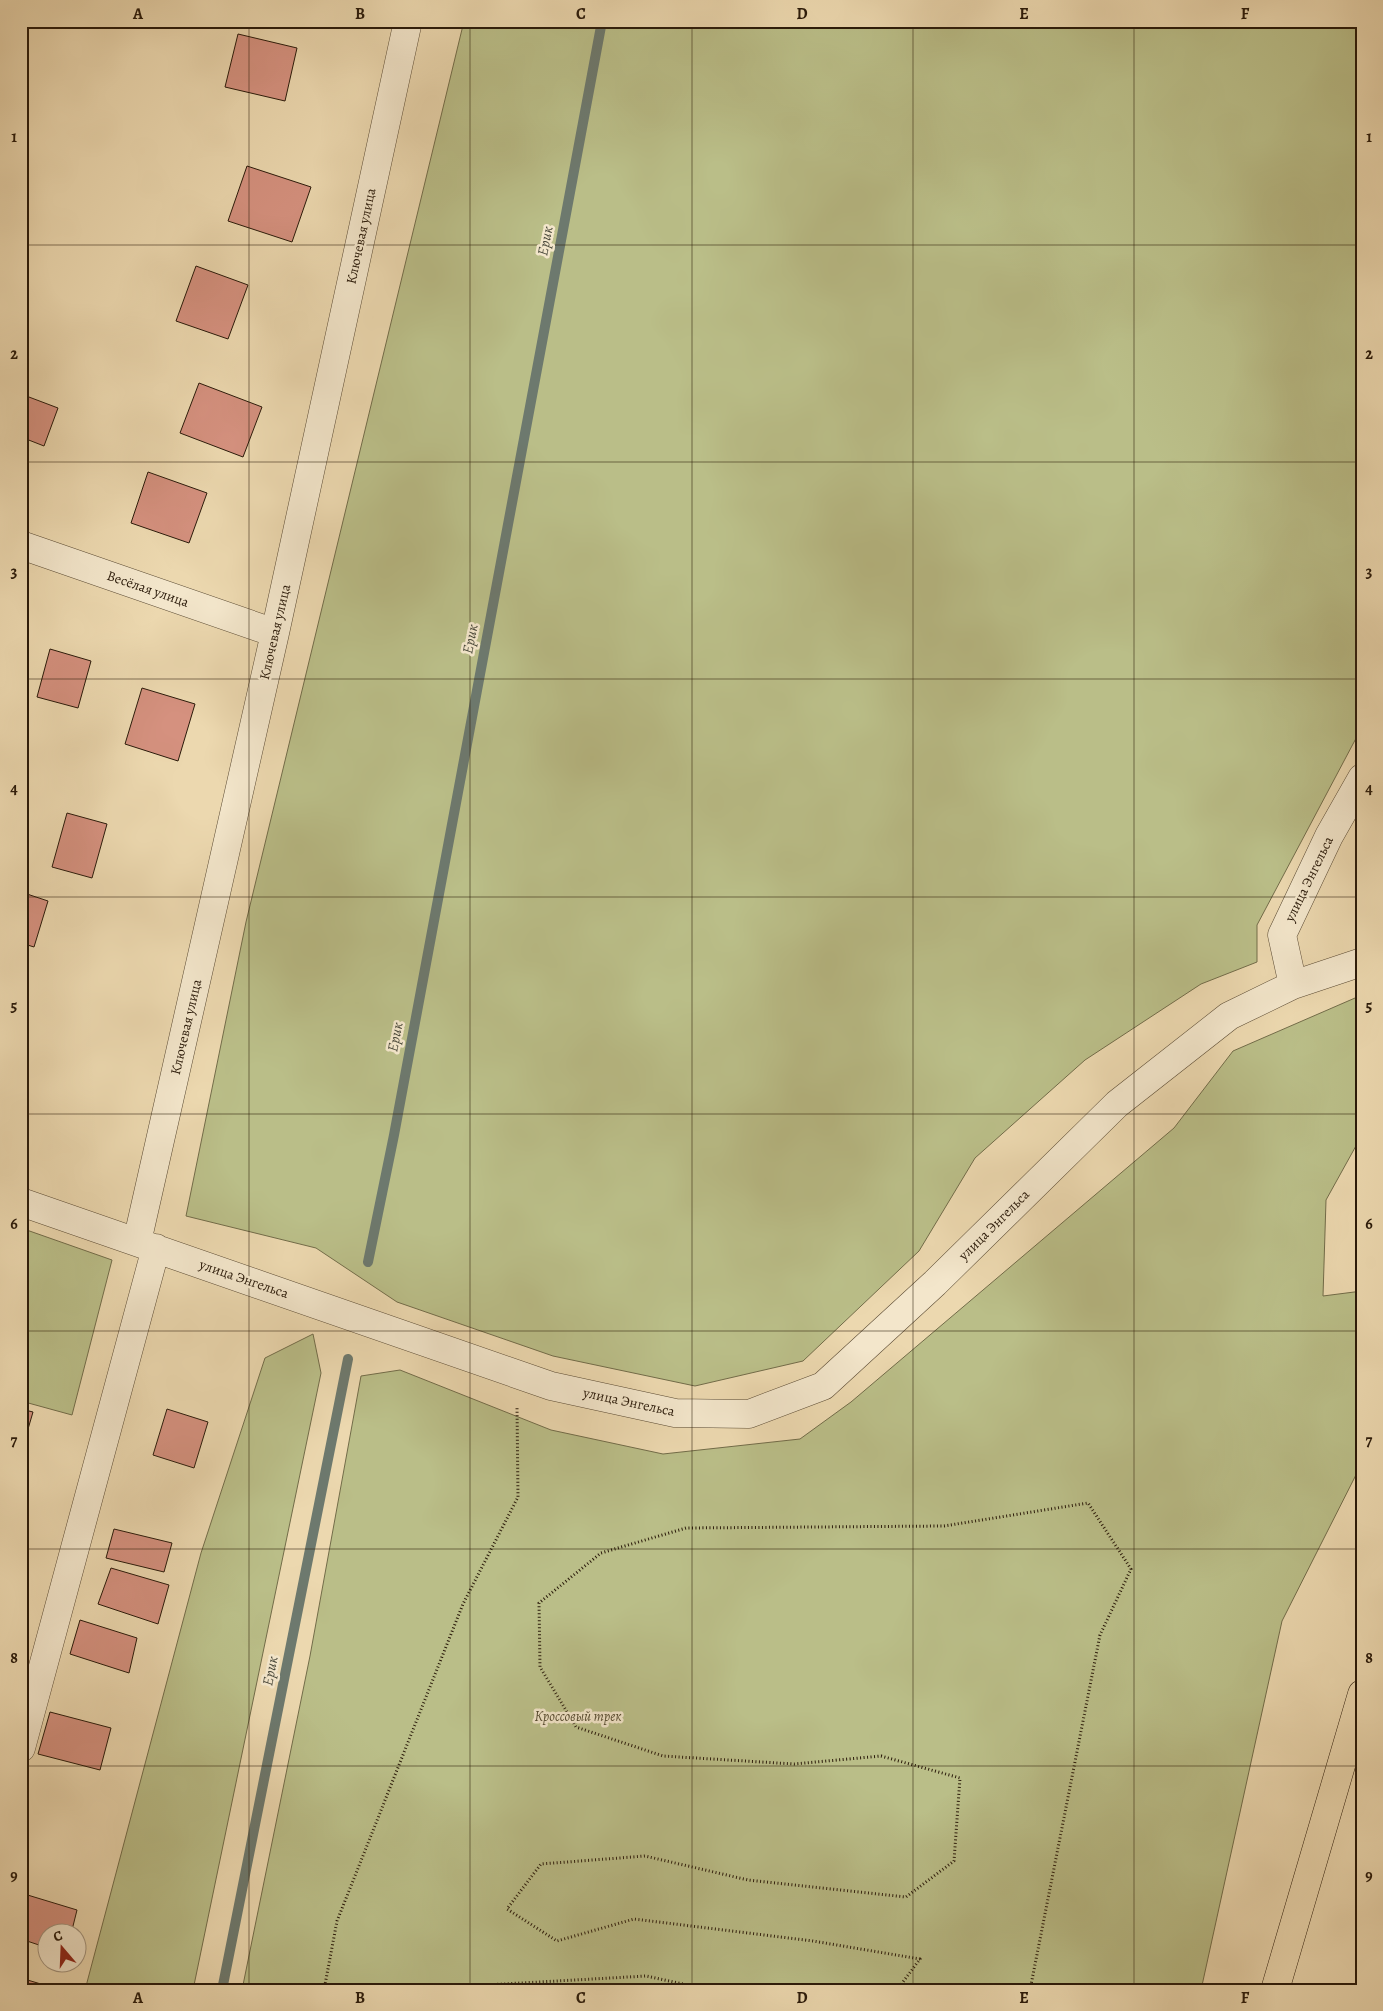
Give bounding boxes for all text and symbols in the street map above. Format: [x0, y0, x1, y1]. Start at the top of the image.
text: A [132, 3, 144, 25]
text: B [355, 3, 365, 25]
text: C [576, 3, 586, 25]
text: D [796, 3, 808, 25]
text: E [1019, 3, 1029, 25]
text: F [1241, 3, 1250, 25]
text: 1 [11, 126, 17, 148]
text: 1 [1366, 126, 1372, 148]
street label: Ключевая улица [342, 186, 381, 286]
water label: Ерик [532, 224, 558, 257]
text: 2 [10, 343, 18, 365]
text: 2 [1365, 343, 1373, 365]
text: 3 [11, 561, 18, 583]
text: 3 [1366, 561, 1373, 583]
street label: Весёлая улица [104, 566, 192, 612]
street label: Ключевая улица [255, 582, 295, 682]
water label: Ерик [457, 622, 483, 655]
text: 4 [10, 778, 18, 800]
text: 4 [1365, 778, 1373, 800]
street label: улица Энгельса [1280, 833, 1338, 926]
street label: Ключевая улица [166, 977, 206, 1077]
text: 5 [11, 995, 18, 1017]
text: 5 [1366, 995, 1373, 1017]
water label: Ерик [382, 1020, 408, 1053]
street label: улица Энгельса [954, 1185, 1034, 1265]
text: 6 [10, 1213, 18, 1235]
text: 6 [1365, 1213, 1373, 1235]
street label: улица Энгельса [196, 1255, 292, 1303]
street label: улица Энгельса [581, 1383, 677, 1421]
text: 7 [11, 1430, 18, 1452]
text: 7 [1366, 1430, 1373, 1452]
text: 8 [10, 1647, 18, 1669]
text: 8 [1365, 1647, 1373, 1669]
water label: Ерик [257, 1654, 283, 1687]
park label: Кроссовый трек [534, 1707, 622, 1726]
text: 9 [10, 1865, 18, 1887]
text: 9 [1365, 1865, 1373, 1887]
north arrow [38, 1924, 88, 1974]
text: С [51, 1926, 65, 1947]
text: A [132, 1987, 144, 2009]
text: B [355, 1987, 365, 2009]
text: C [576, 1987, 586, 2009]
text: D [796, 1987, 808, 2009]
text: E [1019, 1987, 1029, 2009]
text: F [1241, 1987, 1250, 2009]

